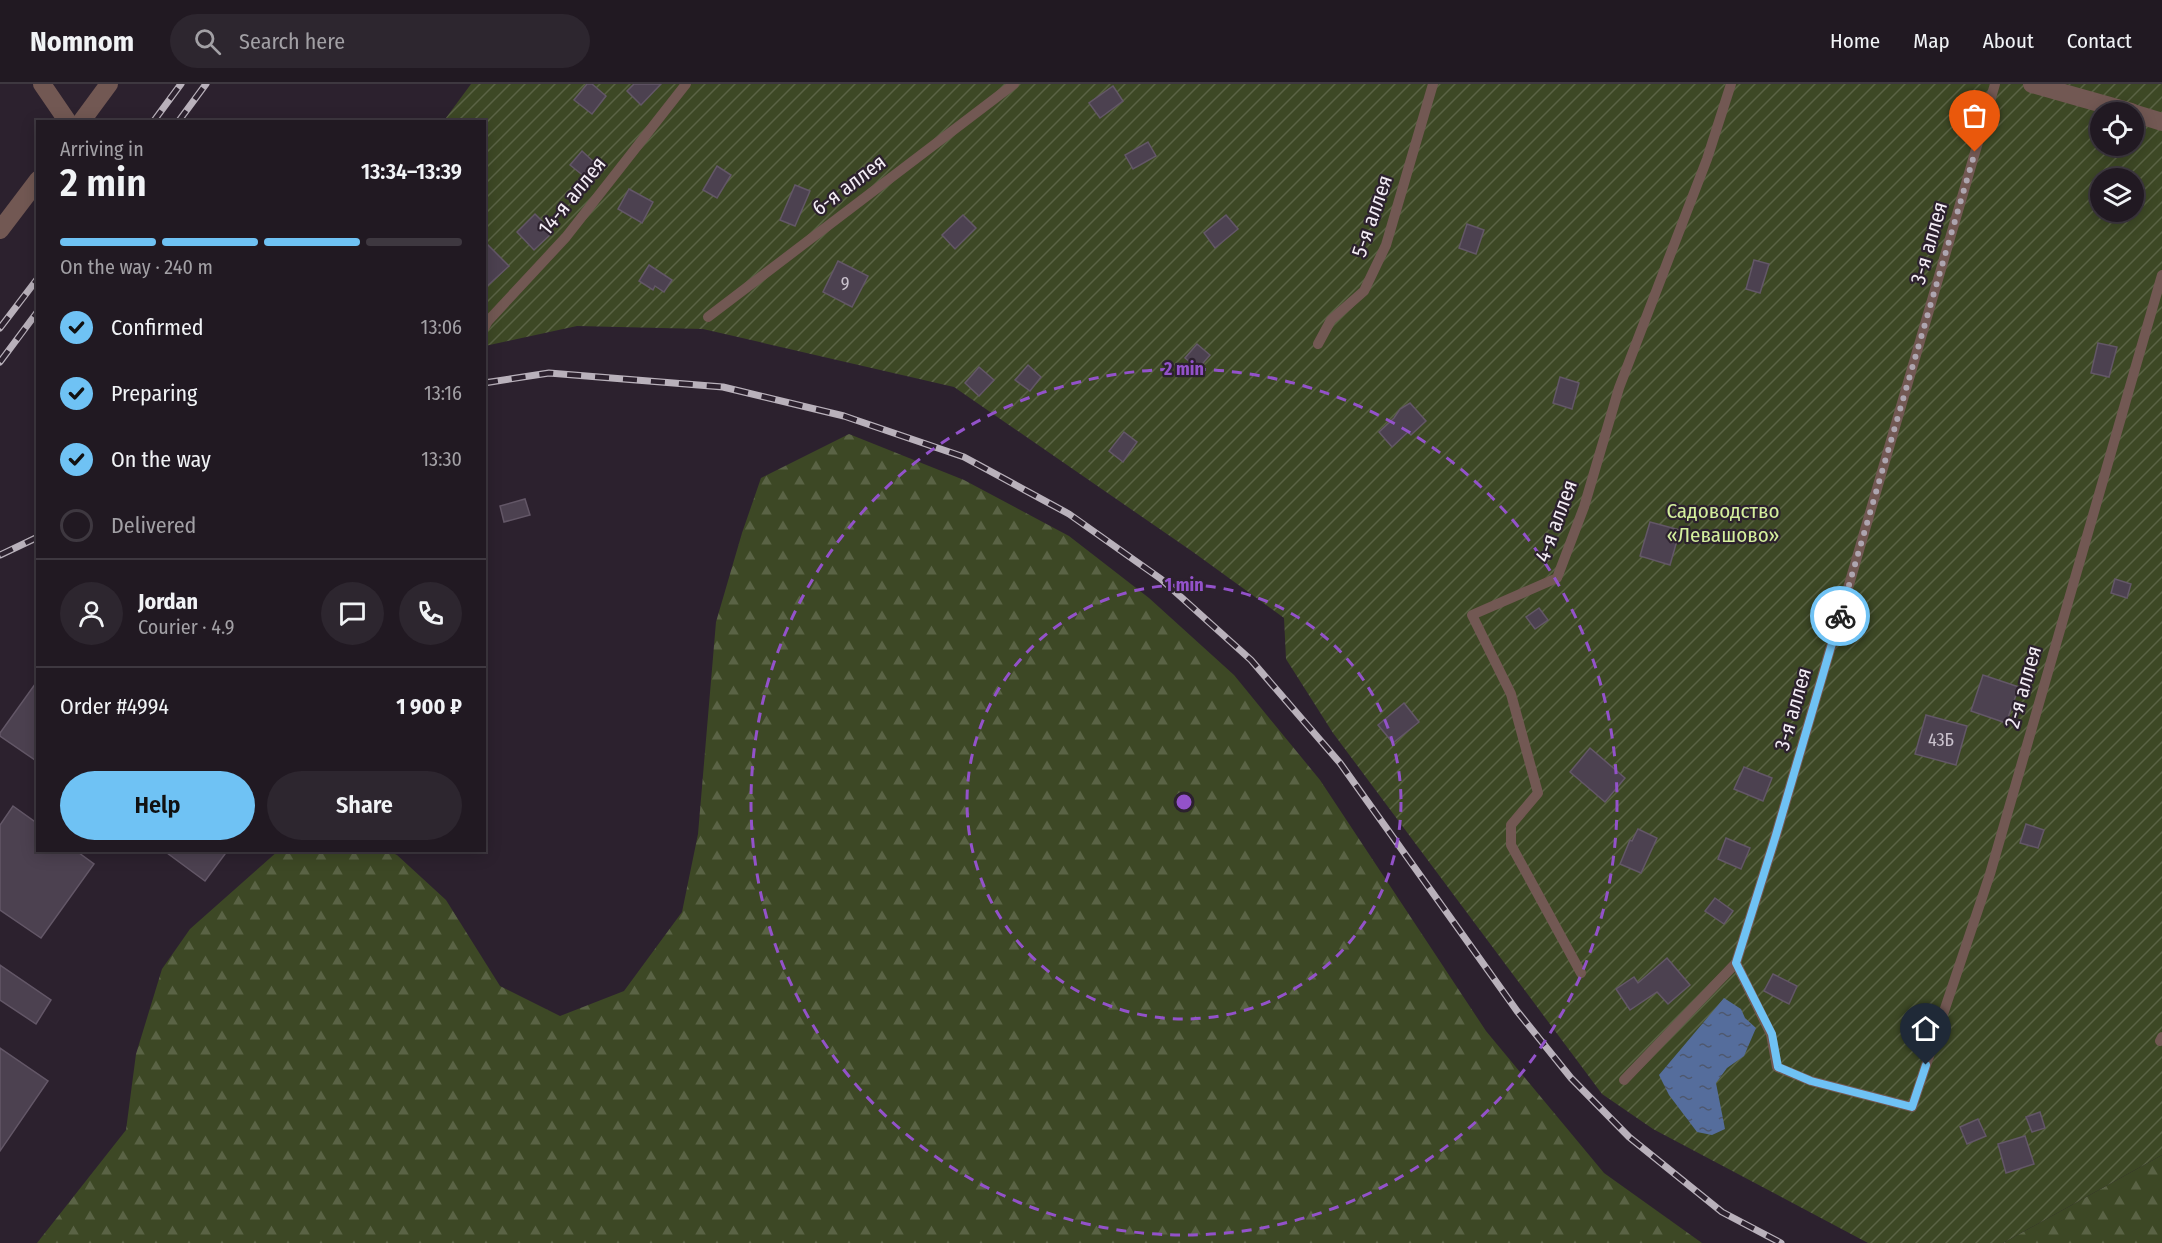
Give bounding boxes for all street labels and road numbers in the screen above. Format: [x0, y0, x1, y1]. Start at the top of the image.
street label: 6-я аллея [807, 149, 891, 221]
street label: 14-я аллея [532, 151, 612, 241]
street label: 5-я аллея [1346, 172, 1398, 260]
street label: 3-я аллея [1905, 199, 1953, 287]
street label: 4-я аллея [1529, 476, 1583, 566]
street label: 2-я аллея [1999, 643, 2047, 731]
street label: 3-я аллея [1769, 665, 1817, 753]

